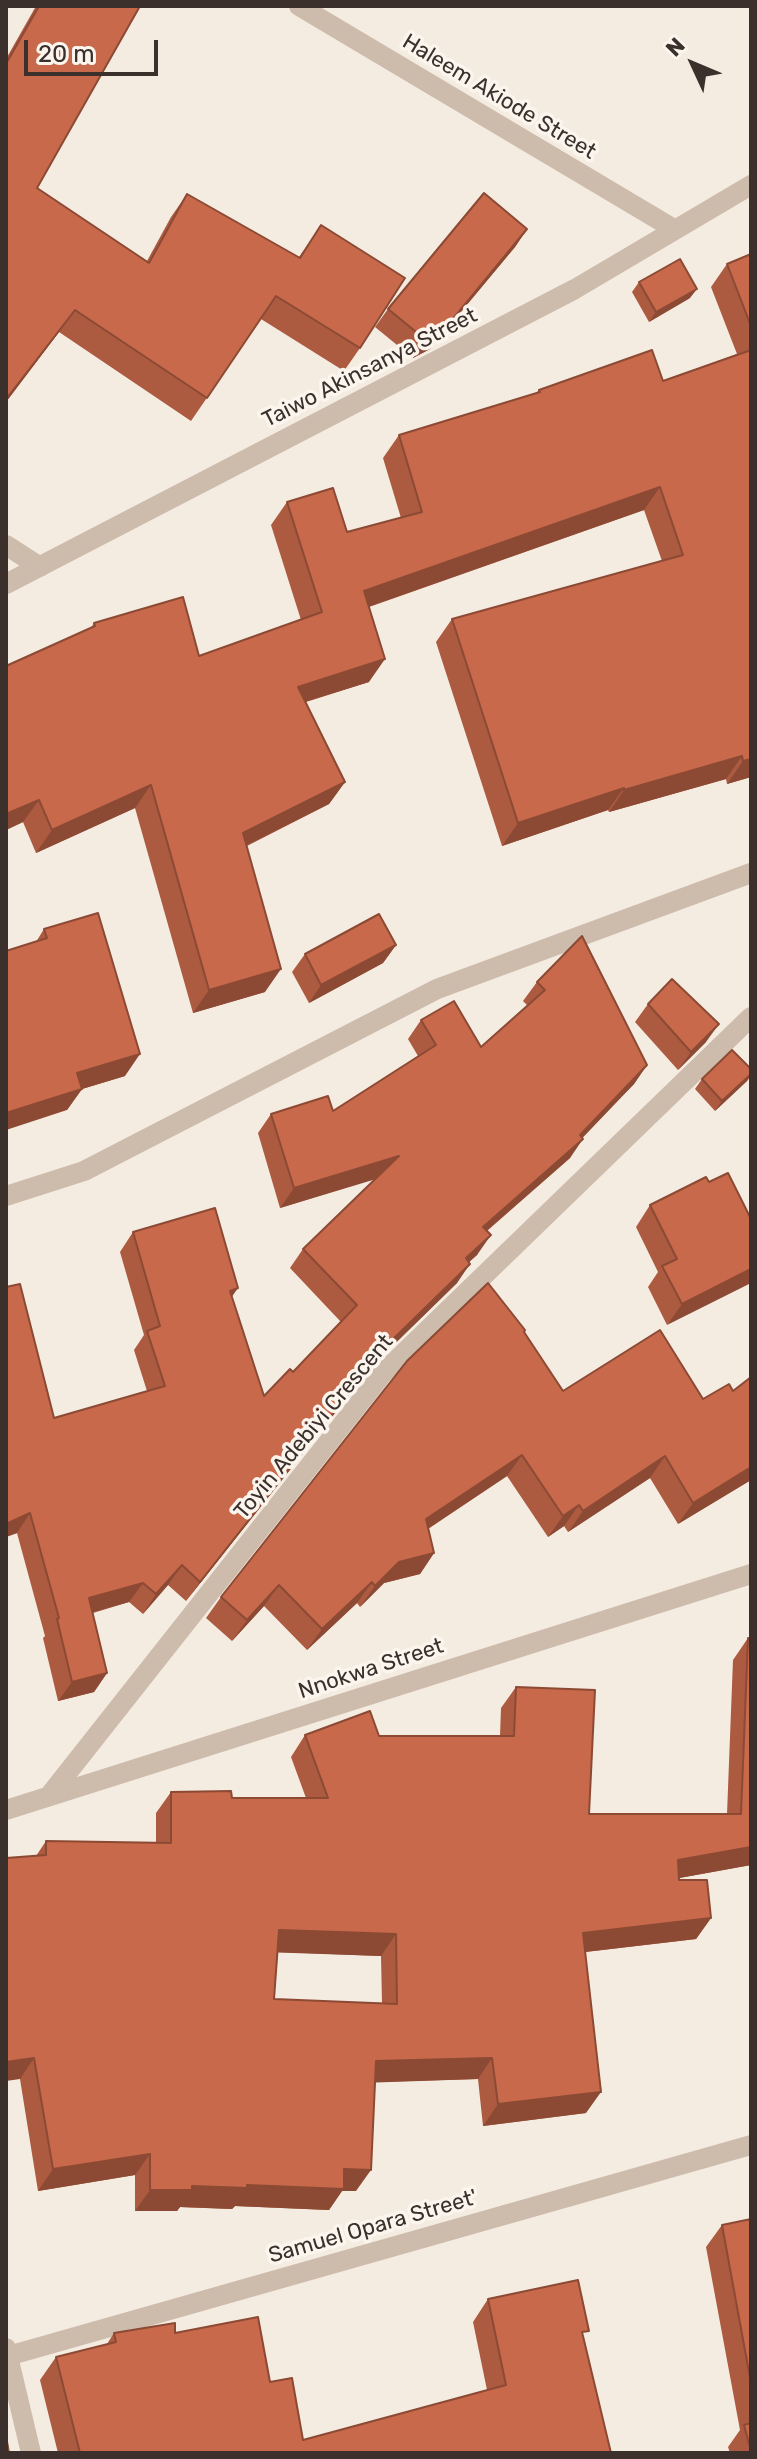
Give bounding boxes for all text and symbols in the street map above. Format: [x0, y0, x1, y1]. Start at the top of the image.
scale bar [28, 24, 162, 74]
north arrow [653, 24, 733, 104]
street label: Haleem Akiode Street [397, 29, 601, 165]
text: N [660, 32, 691, 62]
text: 20 m [38, 40, 95, 68]
street label: Taiwo Akinsanya Street [258, 302, 482, 434]
street label: Toyin Adebiyi Crescent [229, 1329, 399, 1525]
street label: Nnokwa Street [295, 1633, 447, 1705]
street label: Samuel Opara Street' [266, 2185, 480, 2269]

